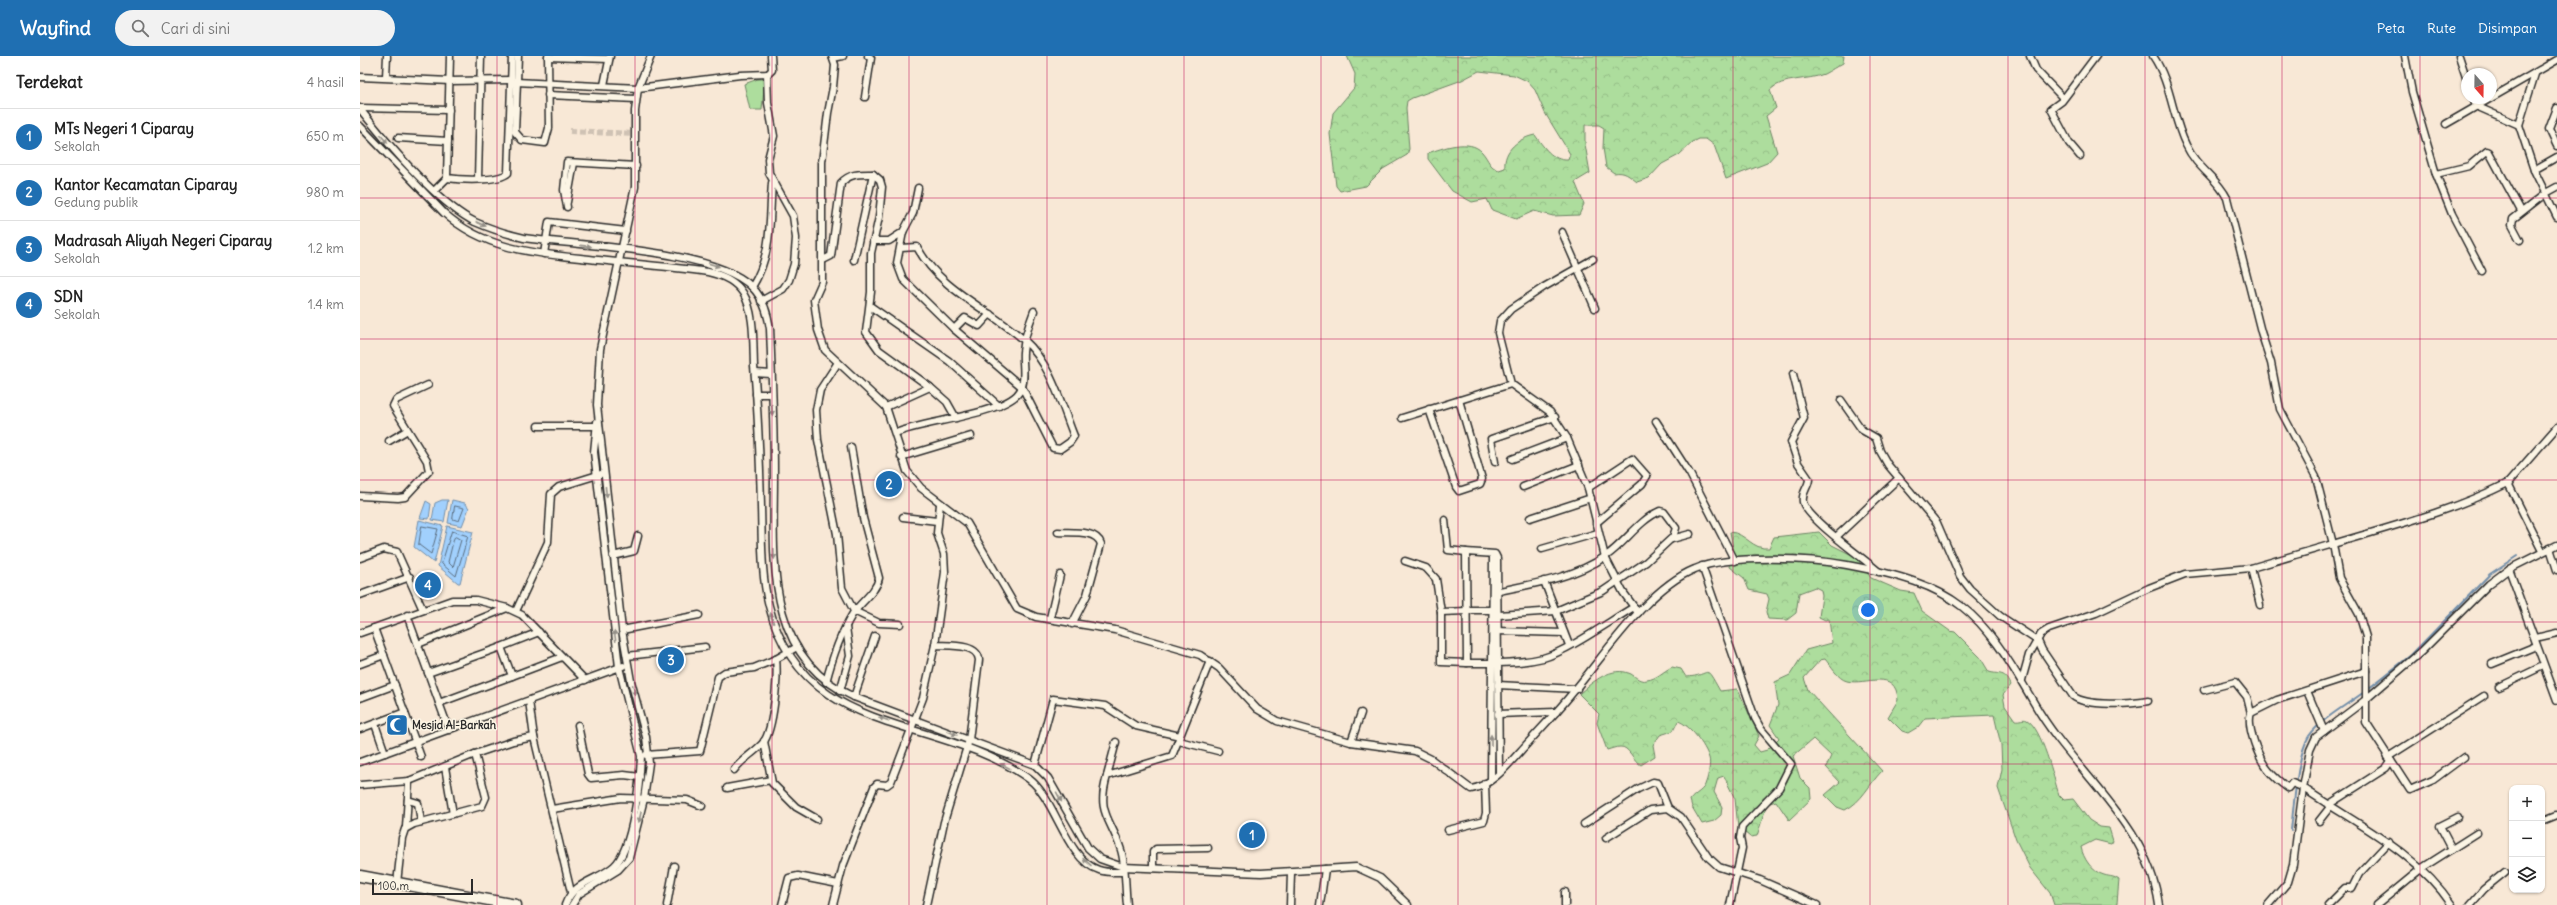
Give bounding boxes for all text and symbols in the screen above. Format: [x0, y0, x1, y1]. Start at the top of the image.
search box [115, 10, 395, 46]
text: Wayfind [20, 16, 91, 40]
icon: search [129, 17, 151, 39]
text: Cari di sini [161, 19, 230, 38]
text: Peta [2377, 19, 2405, 37]
text: Rute [2427, 19, 2456, 37]
text: Disimpan [2478, 19, 2537, 37]
north arrow [2461, 68, 2497, 104]
text: Terdekat [16, 71, 83, 93]
text: 4 hasil [307, 74, 344, 91]
text: MTs Negeri 1 Ciparay [54, 119, 194, 138]
text: 1 [26, 128, 32, 145]
text: 650 m [306, 128, 344, 145]
one-way arrow [379, 135, 388, 144]
text: Sekolah [54, 138, 100, 155]
text: Kantor Kecamatan Ciparay [54, 175, 237, 194]
text: 2 [25, 184, 33, 201]
text: 980 m [306, 184, 344, 201]
text: Gedung publik [54, 194, 138, 211]
one-way arrow [476, 222, 488, 228]
text: Madrasah Aliyah Negeri Ciparay [54, 231, 272, 250]
text: 3 [25, 240, 33, 257]
text: 1.2 km [308, 240, 344, 257]
one-way arrow [580, 243, 592, 249]
text: Sekolah [54, 250, 100, 267]
one-way arrow [708, 262, 720, 268]
text: SDN [54, 287, 83, 306]
text: 4 [25, 296, 33, 313]
text: 1.4 km [308, 296, 344, 313]
text: Sekolah [54, 306, 100, 323]
one-way arrow [769, 404, 775, 417]
pin: 2 [876, 469, 902, 499]
one-way arrow [603, 486, 609, 498]
one-way arrow [771, 548, 777, 561]
pin: 4 [415, 570, 441, 600]
your location [1858, 600, 1878, 620]
one-way arrow [769, 612, 775, 624]
one-way arrow [612, 630, 618, 642]
pin: 3 [658, 645, 684, 675]
one-way arrow [631, 684, 637, 696]
mosque icon: Mesjid Al-Barkah [384, 712, 410, 738]
one-way arrow [877, 716, 889, 722]
place label: Mesjid Al-Barkah [412, 718, 497, 732]
one-way arrow [946, 730, 958, 736]
one-way arrow [1488, 733, 1494, 746]
one-way arrow [999, 763, 1011, 769]
map controls [2509, 785, 2545, 893]
button: + [2509, 785, 2545, 821]
one-way arrow [1055, 791, 1062, 803]
one-way arrow [636, 811, 642, 824]
pin: 1 [1239, 820, 1265, 850]
button: − [2509, 821, 2545, 857]
button: layers [2509, 857, 2545, 893]
one-way arrow [1082, 858, 1093, 867]
scale bar [372, 877, 473, 896]
text: 100 m [378, 879, 409, 893]

